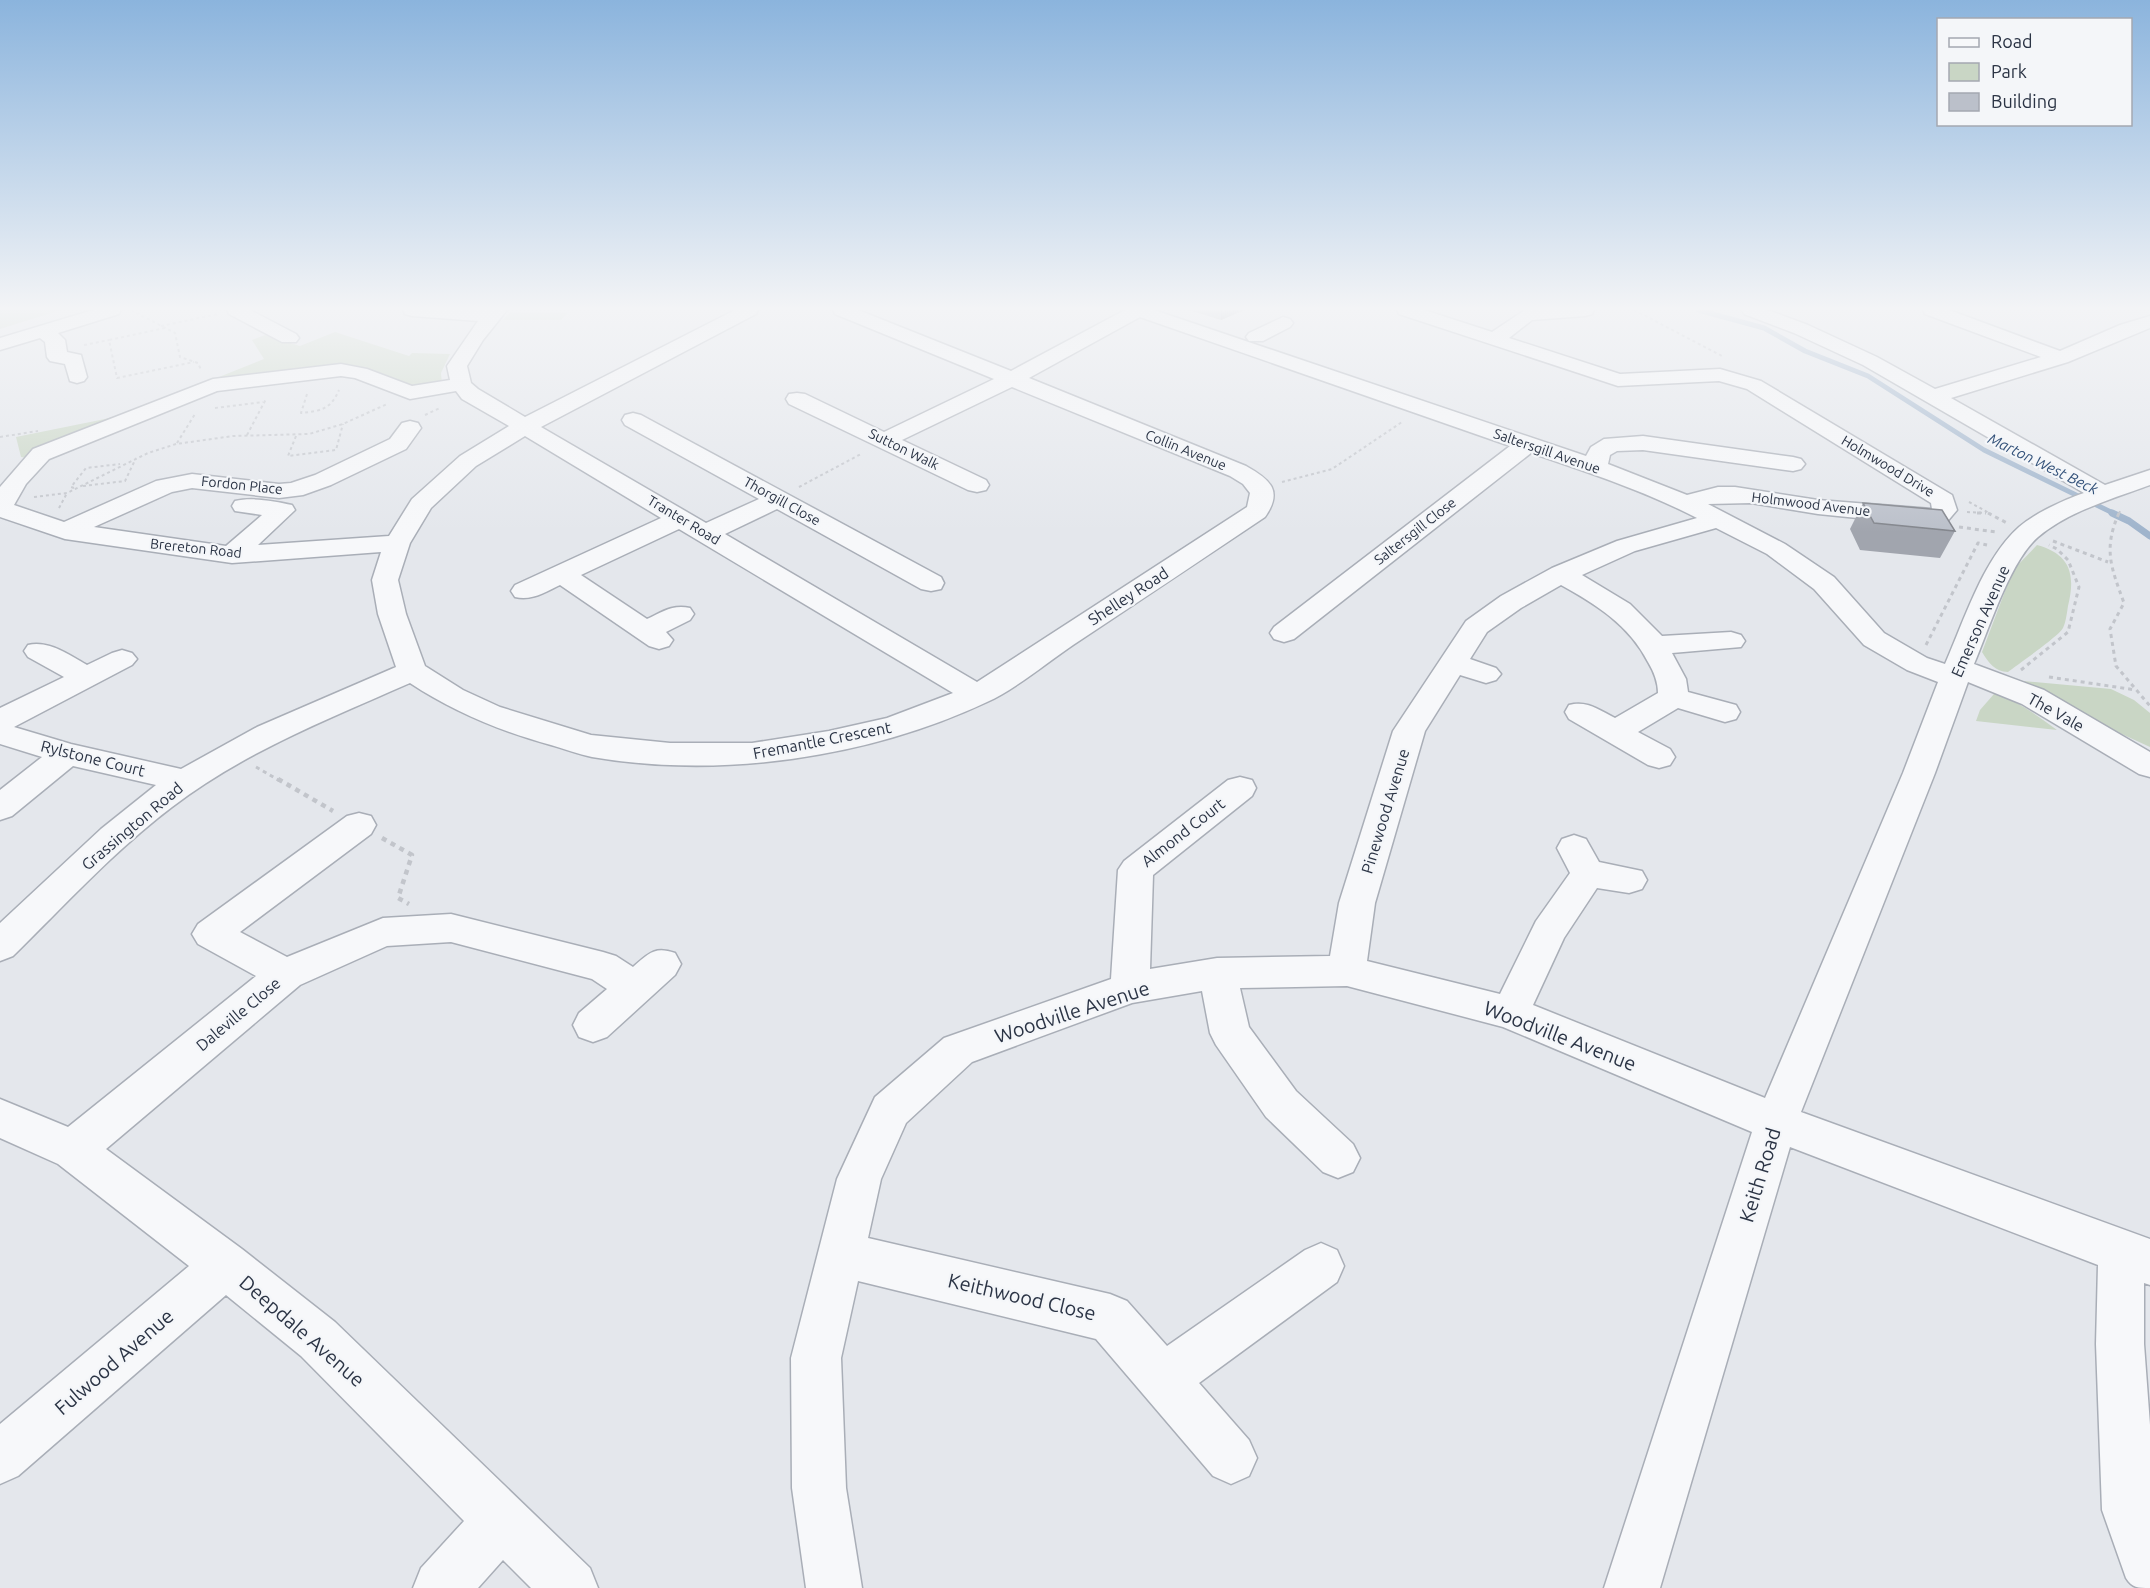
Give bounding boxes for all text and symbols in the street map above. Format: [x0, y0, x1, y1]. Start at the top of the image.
legend [1937, 18, 2132, 126]
text: Road [1991, 31, 2033, 51]
text: Park [1991, 61, 2027, 81]
text: Building [1991, 91, 2057, 111]
street label: Sutton Walk [866, 425, 942, 473]
street label: Saltersgill Avenue [1491, 425, 1603, 477]
street label: Collin Avenue [1143, 426, 1229, 474]
water label: Marton West Beck [1985, 430, 2101, 498]
street label: Holmwood Drive [1839, 432, 1937, 500]
street label: Fordon Place [200, 473, 284, 497]
street label: Thorgill Close [741, 473, 823, 529]
street label: Holmwood Avenue [1751, 489, 1871, 519]
street label: Tranter Road [645, 492, 723, 548]
street label: Saltersgill Close [1371, 494, 1459, 568]
street label: Brereton Road [149, 535, 243, 561]
street label: Emerson Avenue [1947, 562, 2013, 680]
street label: Shelley Road [1085, 563, 1171, 629]
street label: The Vale [2025, 689, 2087, 735]
street label: Fremantle Crescent [751, 718, 893, 762]
street label: Rylstone Court [39, 736, 148, 780]
street label: Pinewood Avenue [1357, 746, 1413, 876]
street label: Grassington Road [78, 779, 186, 873]
street label: Almond Court [1138, 794, 1229, 870]
street label: Daleville Close [192, 974, 284, 1054]
street label: Woodville Avenue [992, 976, 1152, 1047]
street label: Woodville Avenue [1481, 996, 1640, 1075]
street label: Keith Road [1734, 1125, 1785, 1225]
street label: Keithwood Close [946, 1268, 1098, 1325]
street label: Deepdale Avenue [235, 1270, 370, 1391]
street label: Fulwood Avenue [50, 1304, 178, 1419]

